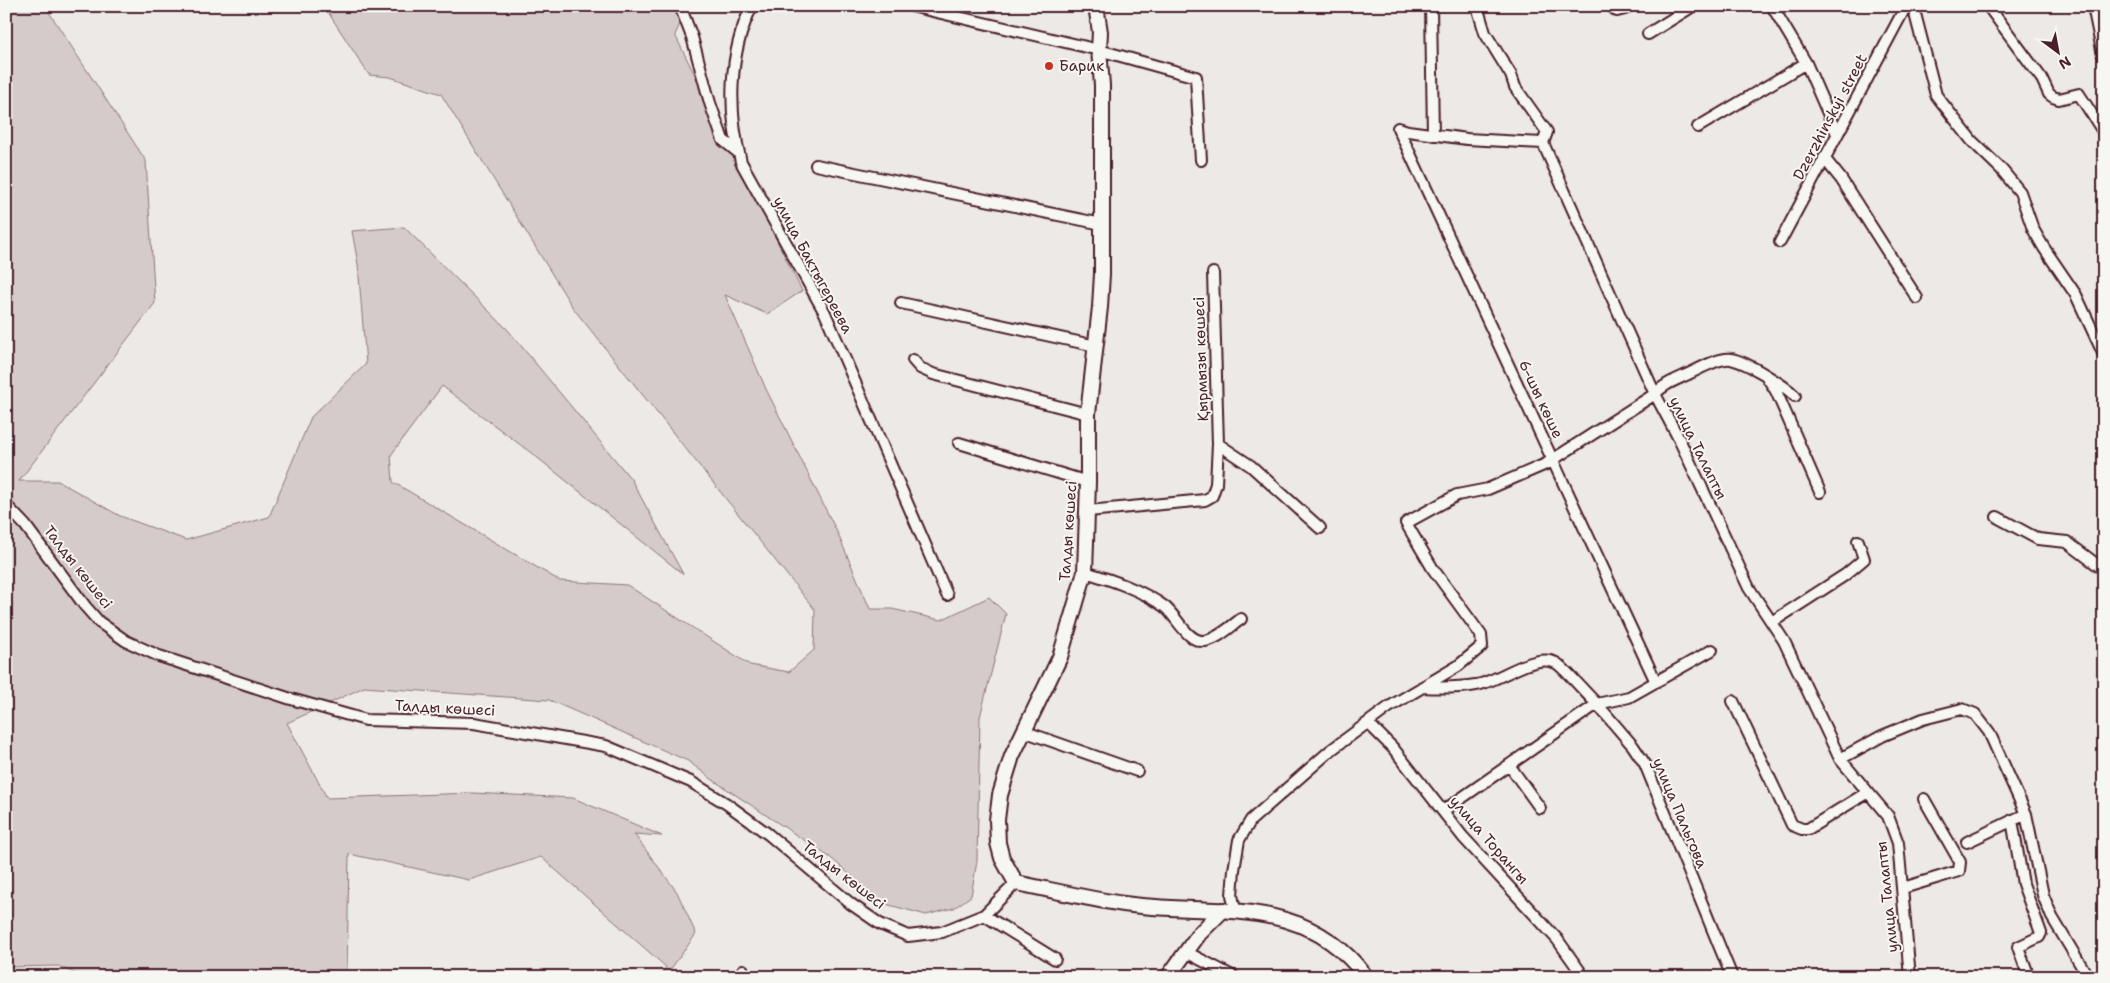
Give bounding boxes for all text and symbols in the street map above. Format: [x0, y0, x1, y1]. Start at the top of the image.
north arrow [2032, 28, 2082, 78]
street label: Dzerzhinskyi street [1788, 50, 1872, 184]
text: N [2055, 52, 2074, 74]
place label: Барик [1059, 56, 1104, 76]
marker: Барик [1043, 60, 1055, 72]
street label: улица Бактыгереева [768, 193, 858, 338]
street label: Қырмызы көшесі [1189, 296, 1213, 422]
street label: 6-шы көше [1514, 357, 1568, 441]
street label: улица Талапты [1665, 393, 1731, 503]
street label: Талды көшесі [1055, 480, 1081, 582]
street label: Талды көшесі [39, 521, 117, 613]
street label: Талды көшесі [394, 695, 496, 721]
street label: улица Пальгова [1648, 755, 1713, 872]
street label: улица Торангы [1445, 792, 1533, 888]
street label: Талды көшесі [798, 836, 890, 914]
street label: улица Талапты [1871, 840, 1903, 954]

